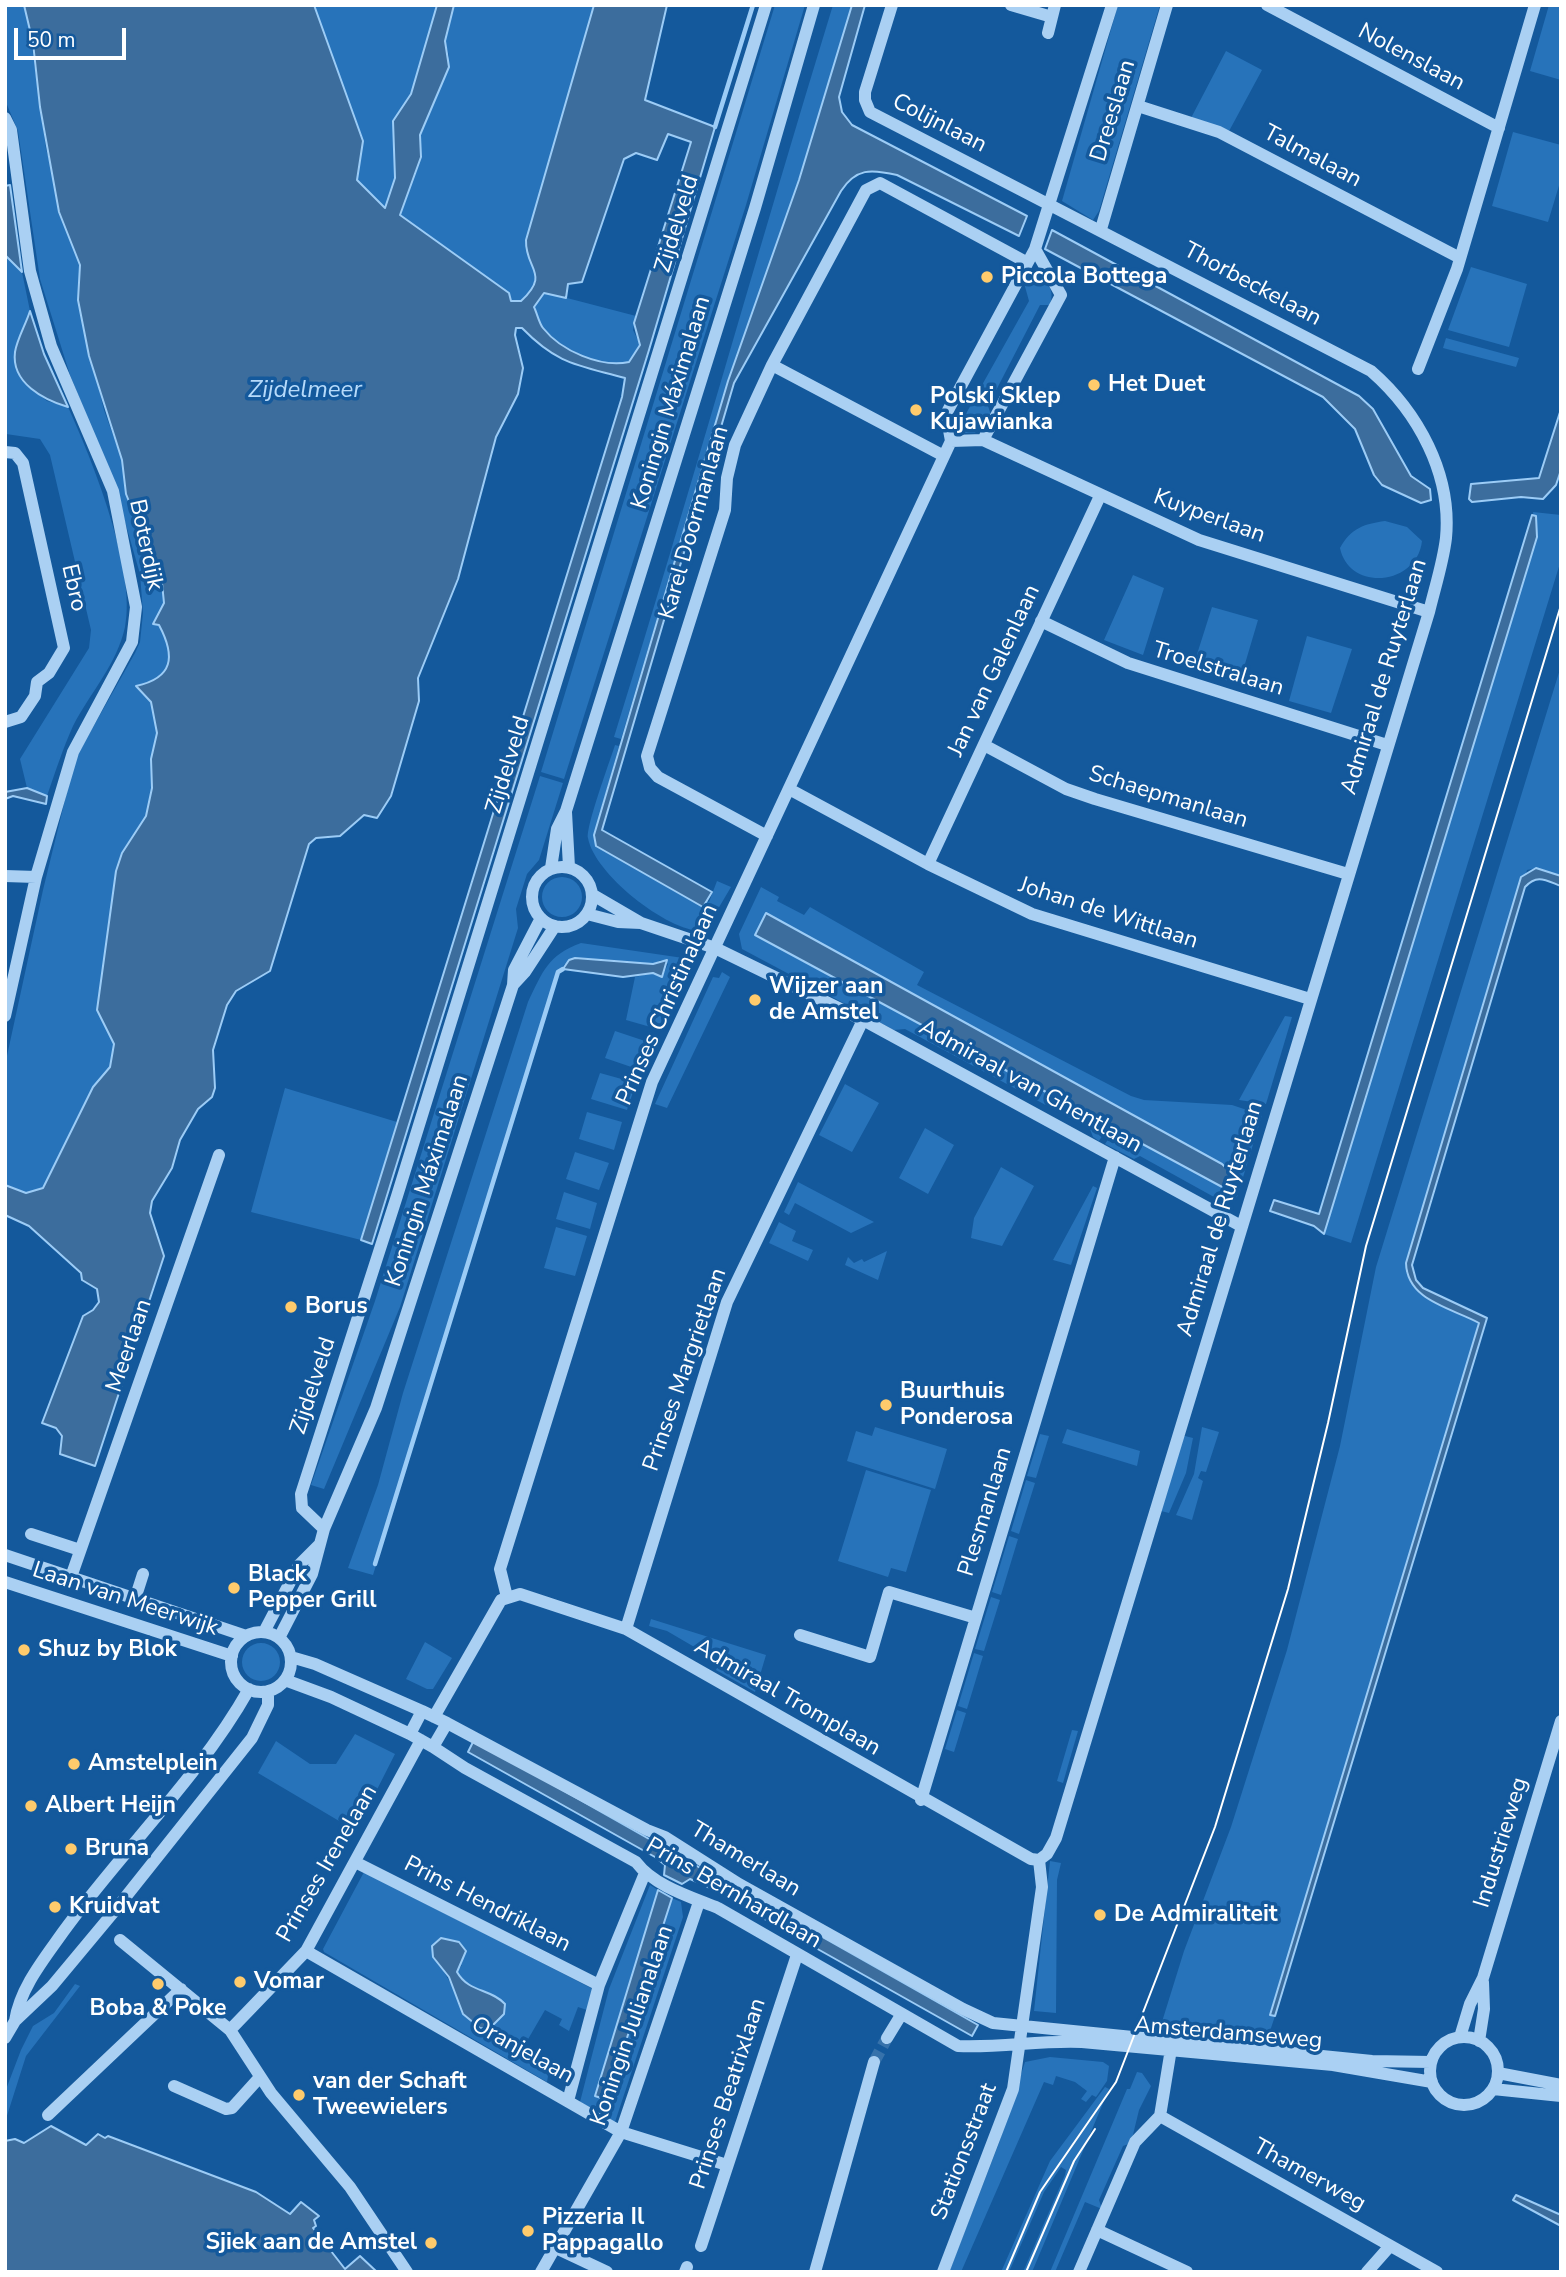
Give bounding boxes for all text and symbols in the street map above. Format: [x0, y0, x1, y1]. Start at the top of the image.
scale bar [18, 14, 130, 58]
street label: Nolenslaan [1353, 18, 1469, 98]
text: 50 m [27, 26, 76, 54]
street label: Dreeslaan [1085, 57, 1143, 165]
street label: Colijnlaan [887, 88, 991, 160]
street label: Talmalaan [1258, 120, 1366, 194]
street label: Zijdelveld [650, 172, 706, 276]
street label: Thorbeckelaan [1178, 237, 1326, 333]
place label: Piccola Bottega [1001, 263, 1167, 291]
marker: Piccola Bottega [979, 269, 995, 285]
street label: Koningin Máximalaan [626, 293, 718, 513]
place label: Het Duet [1108, 371, 1205, 399]
water label: Zijdelmeer [248, 377, 362, 405]
marker: Het Duet [1086, 377, 1102, 393]
place label: Polski Sklep Kujawianka [930, 383, 1061, 437]
marker: Polski Sklep Kujawianka [908, 402, 924, 418]
street label: Karel Doormanlaan [654, 423, 736, 623]
street label: Kuyperlaan [1149, 484, 1269, 550]
street label: Boterdijk [122, 497, 168, 593]
street label: Admiraal de Ruyterlaan [1336, 556, 1434, 798]
street label: Ebro [54, 562, 92, 614]
street label: Jan van Galenlaan [943, 581, 1047, 761]
street label: Troelstralaan [1149, 637, 1287, 703]
street label: Zijdelveld [481, 713, 537, 817]
street label: Schaepmanlaan [1085, 761, 1251, 835]
street label: Johan de Wittlaan [1015, 872, 1201, 956]
street label: Prinses Christinalaan [611, 900, 725, 1110]
place label: Wijzer aan de Amstel [769, 973, 883, 1027]
marker: Wijzer aan de Amstel [747, 992, 763, 1008]
street label: Admiraal van Ghentlaan [914, 1014, 1146, 1160]
street label: Koningin Máximalaan [381, 1071, 475, 1291]
street label: Admiraal de Ruyterlaan [1172, 1098, 1270, 1340]
street label: Prinses Margrietlaan [638, 1265, 734, 1475]
place label: Borus [305, 1293, 368, 1321]
street label: Meerlaan [101, 1296, 159, 1396]
marker: Borus [283, 1299, 299, 1315]
street label: Zijdelveld [285, 1334, 343, 1438]
place label: Buurthuis Ponderosa [900, 1378, 1013, 1432]
marker: Buurthuis Ponderosa [878, 1397, 894, 1413]
street label: Plesmanlaan [953, 1444, 1019, 1580]
street label: Laan van Meerwijk [29, 1557, 221, 1643]
place label: Black Pepper Grill [248, 1561, 377, 1615]
marker: Black Pepper Grill [226, 1580, 242, 1596]
street label: Admiraal Tromplaan [689, 1633, 885, 1763]
place label: Shuz by Blok [38, 1636, 177, 1664]
marker: Shuz by Blok [16, 1642, 32, 1658]
place label: Amstelplein [88, 1750, 218, 1778]
marker: Amstelplein [66, 1756, 82, 1772]
street label: Industrieweg [1469, 1775, 1535, 1911]
street label: Prinses Irenelaan [272, 1780, 384, 1948]
place label: Albert Heijn [45, 1792, 176, 1820]
marker: Albert Heijn [23, 1798, 39, 1814]
street label: Thamerlaan [685, 1816, 805, 1904]
street label: Prins Bernhardlaan [640, 1833, 826, 1955]
place label: Bruna [85, 1835, 149, 1863]
marker: Bruna [63, 1841, 79, 1857]
street label: Prins Hendriklaan [399, 1851, 575, 1959]
place label: Kruidvat [69, 1893, 160, 1921]
marker: Kruidvat [47, 1899, 63, 1915]
place label: De Admiraliteit [1114, 1901, 1278, 1929]
marker: De Admiraliteit [1092, 1907, 1108, 1923]
street label: Koningin Julianalaan [586, 1922, 680, 2130]
place label: Vomar [254, 1968, 324, 1996]
marker: Vomar [232, 1974, 248, 1990]
marker: Boba & Poke [150, 1976, 166, 1992]
place label: Boba & Poke [90, 1995, 226, 2023]
street label: Prinses Beatrixlaan [685, 1995, 773, 2193]
street label: Oranjelaan [466, 2012, 578, 2090]
street label: Amsterdamseweg [1133, 2012, 1323, 2056]
place label: van der Schaft Tweewielers [313, 2068, 467, 2122]
street label: Stationsstraat [926, 2080, 1004, 2224]
marker: van der Schaft Tweewielers [291, 2087, 307, 2103]
street label: Thamerweg [1248, 2134, 1370, 2218]
place label: Pizzeria Il Pappagallo [542, 2204, 664, 2258]
marker: Pizzeria Il Pappagallo [520, 2223, 536, 2239]
place label: Sjiek aan de Amstel [205, 2229, 417, 2257]
marker: Sjiek aan de Amstel [423, 2235, 439, 2251]

